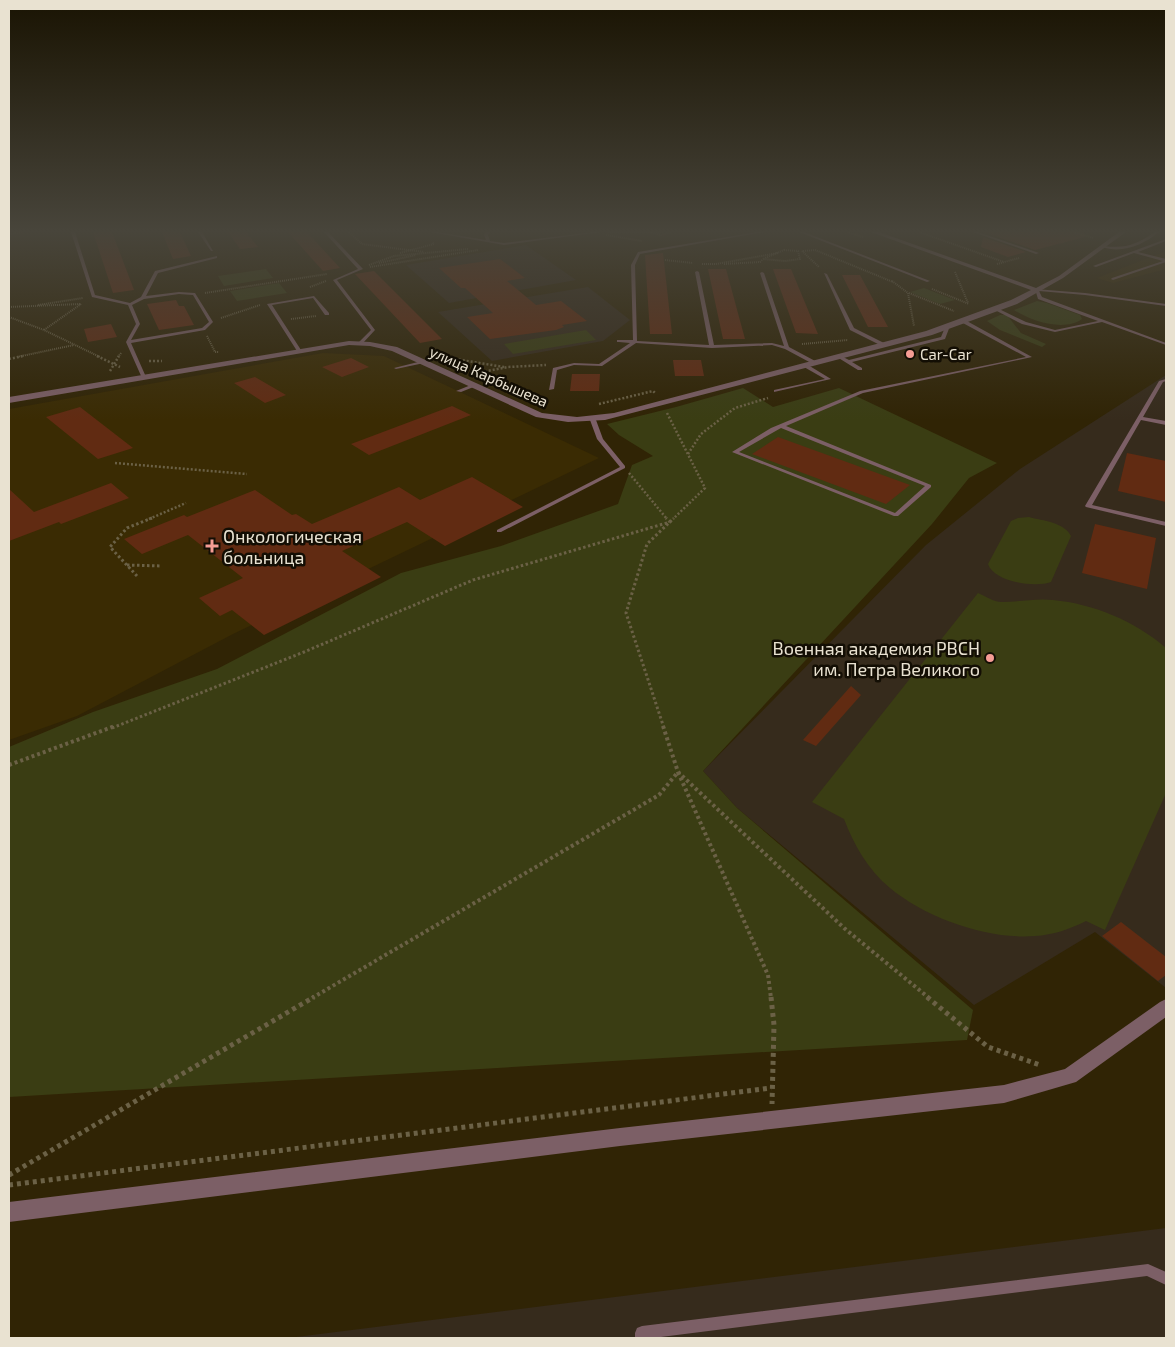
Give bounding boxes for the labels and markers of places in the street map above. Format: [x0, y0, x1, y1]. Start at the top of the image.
place label: Car-Car [920, 345, 972, 363]
marker: Car-Car [904, 348, 916, 360]
place label: Онкологическая больница [223, 525, 362, 568]
marker: Онкологическая больница [205, 539, 219, 553]
place label: Военная академия РВСН им. Петра Великого [773, 637, 980, 680]
marker: Военная академия РВСН им. Петра Великого [984, 652, 996, 664]

